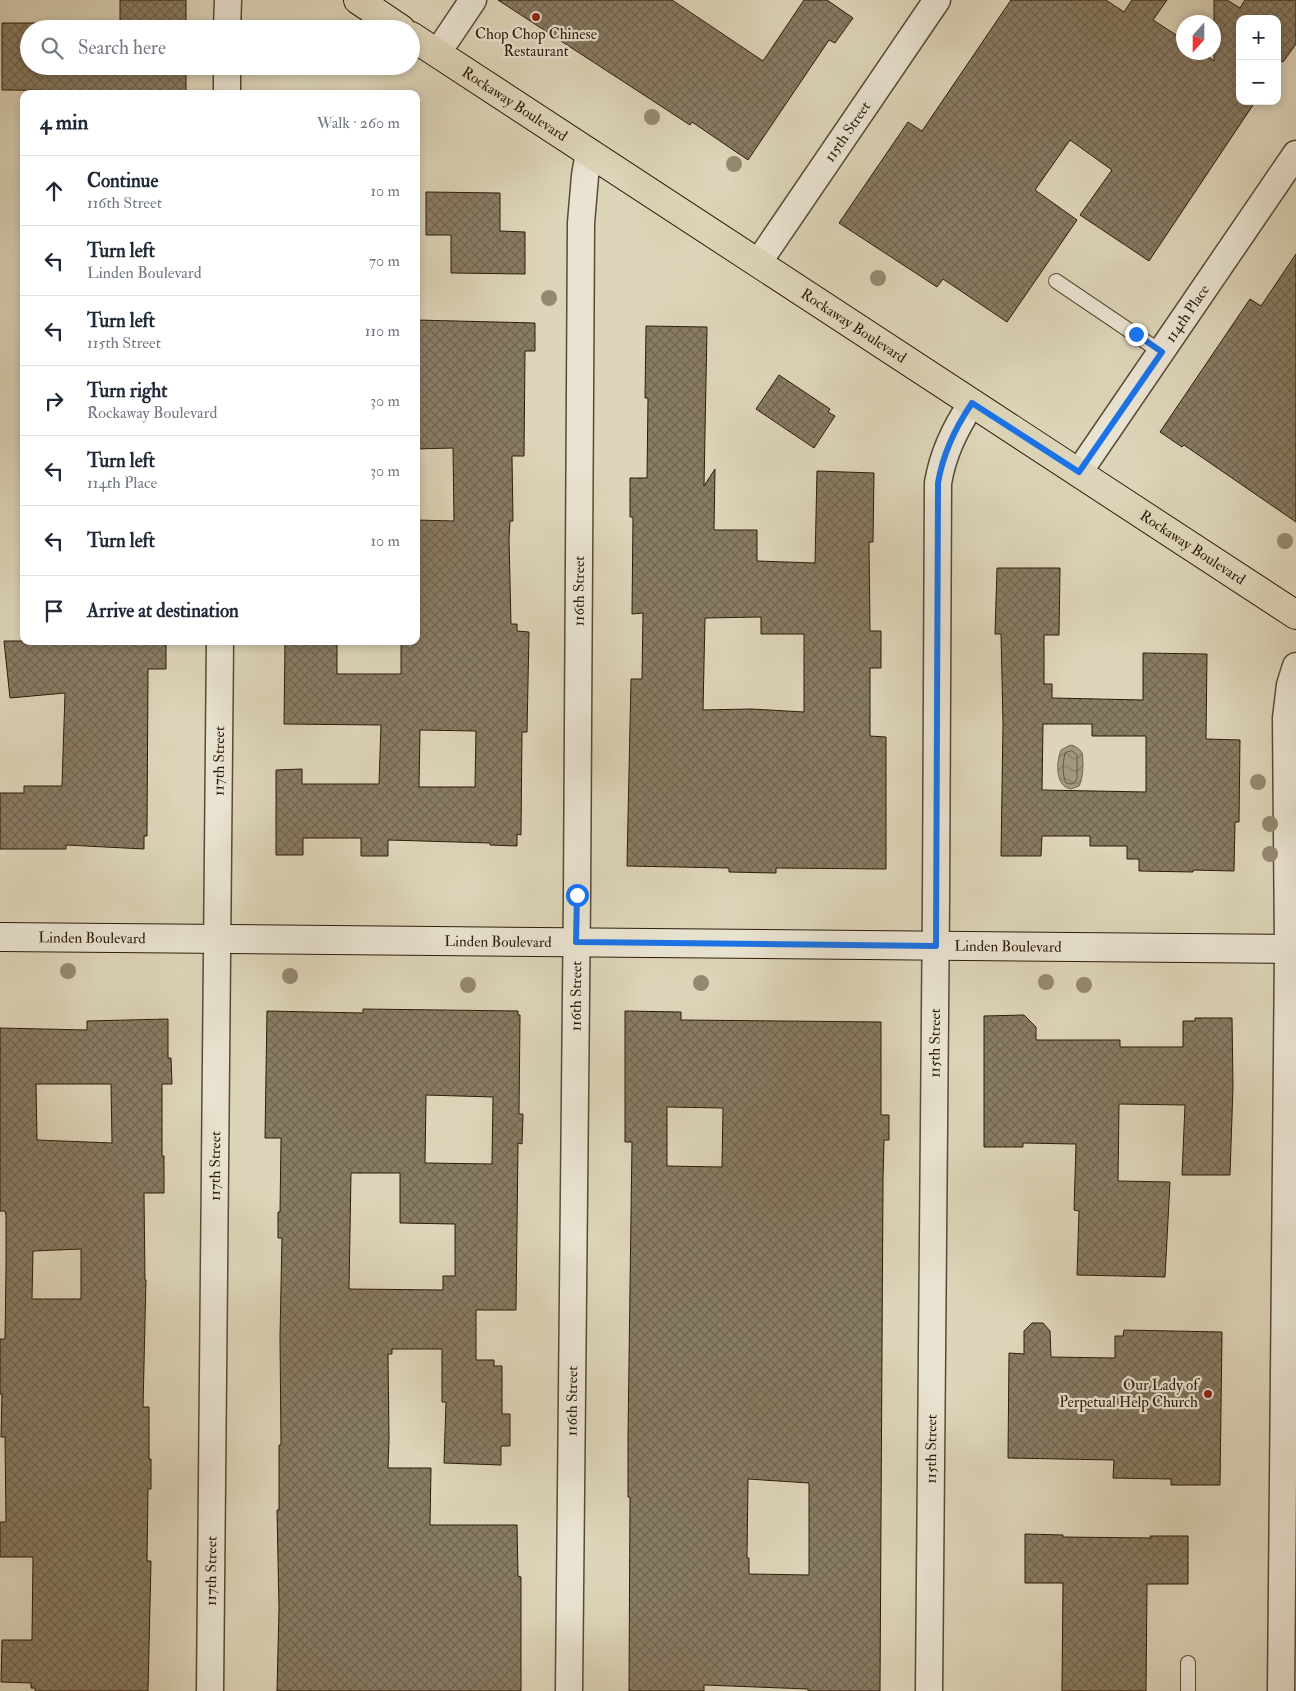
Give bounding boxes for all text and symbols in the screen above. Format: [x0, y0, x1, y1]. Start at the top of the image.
marker: Chop Chop Chinese Restaurant [530, 11, 542, 23]
north arrow [1176, 15, 1221, 60]
map controls [1236, 15, 1281, 105]
button: + [1236, 15, 1281, 60]
search box [20, 20, 420, 75]
place label: Chop Chop Chinese Restaurant [475, 25, 597, 61]
icon: search [38, 34, 66, 62]
text: Search here [78, 36, 166, 60]
button: − [1236, 60, 1281, 105]
street label: Rockaway Boulevard [458, 62, 572, 146]
street label: 115th Street [820, 97, 875, 166]
text: 4 min [40, 109, 88, 136]
text: Walk · 260 m [317, 113, 400, 133]
text: Continue [87, 169, 158, 193]
icon: ahead [40, 177, 68, 205]
text: 10 m [370, 181, 400, 201]
text: 116th Street [87, 193, 162, 213]
text: Turn left [87, 239, 155, 263]
icon: left [40, 247, 68, 275]
text: 70 m [369, 251, 400, 271]
text: Linden Boulevard [87, 263, 202, 283]
street label: 114th Place [1161, 281, 1214, 346]
street label: Rockaway Boulevard [797, 284, 911, 367]
text: Turn left [87, 309, 155, 333]
icon: left [40, 317, 68, 345]
text: 110 m [365, 321, 400, 341]
route end [1125, 323, 1148, 346]
text: 115th Street [87, 333, 161, 353]
text: Turn right [87, 379, 167, 403]
icon: right [40, 387, 68, 415]
text: 30 m [370, 391, 400, 411]
text: Rockaway Boulevard [87, 403, 217, 423]
text: Turn left [87, 449, 155, 473]
icon: left [40, 457, 68, 485]
text: 30 m [370, 461, 400, 481]
text: 114th Place [87, 473, 157, 493]
street label: Rockaway Boulevard [1136, 506, 1250, 589]
icon: left [40, 527, 68, 555]
text: Turn left [87, 529, 155, 553]
text: 10 m [370, 531, 400, 551]
street label: 116th Street [569, 556, 589, 626]
icon: arrive [40, 597, 68, 625]
text: Arrive at destination [87, 599, 239, 623]
street label: 117th Street [209, 726, 229, 796]
route start [566, 884, 589, 907]
street label: Linden Boulevard [38, 928, 146, 948]
street label: Linden Boulevard [444, 932, 552, 952]
street label: Linden Boulevard [954, 936, 1062, 956]
street label: 116th Street [566, 961, 586, 1031]
street label: 115th Street [925, 1008, 945, 1078]
street label: 117th Street [205, 1131, 225, 1201]
street label: 116th Street [562, 1366, 582, 1436]
place label: Our Lady of Perpetual Help Church [1059, 1376, 1200, 1413]
marker: Our Lady of Perpetual Help Church [1202, 1388, 1214, 1400]
street label: 115th Street [921, 1414, 941, 1484]
street label: 117th Street [201, 1536, 221, 1606]

